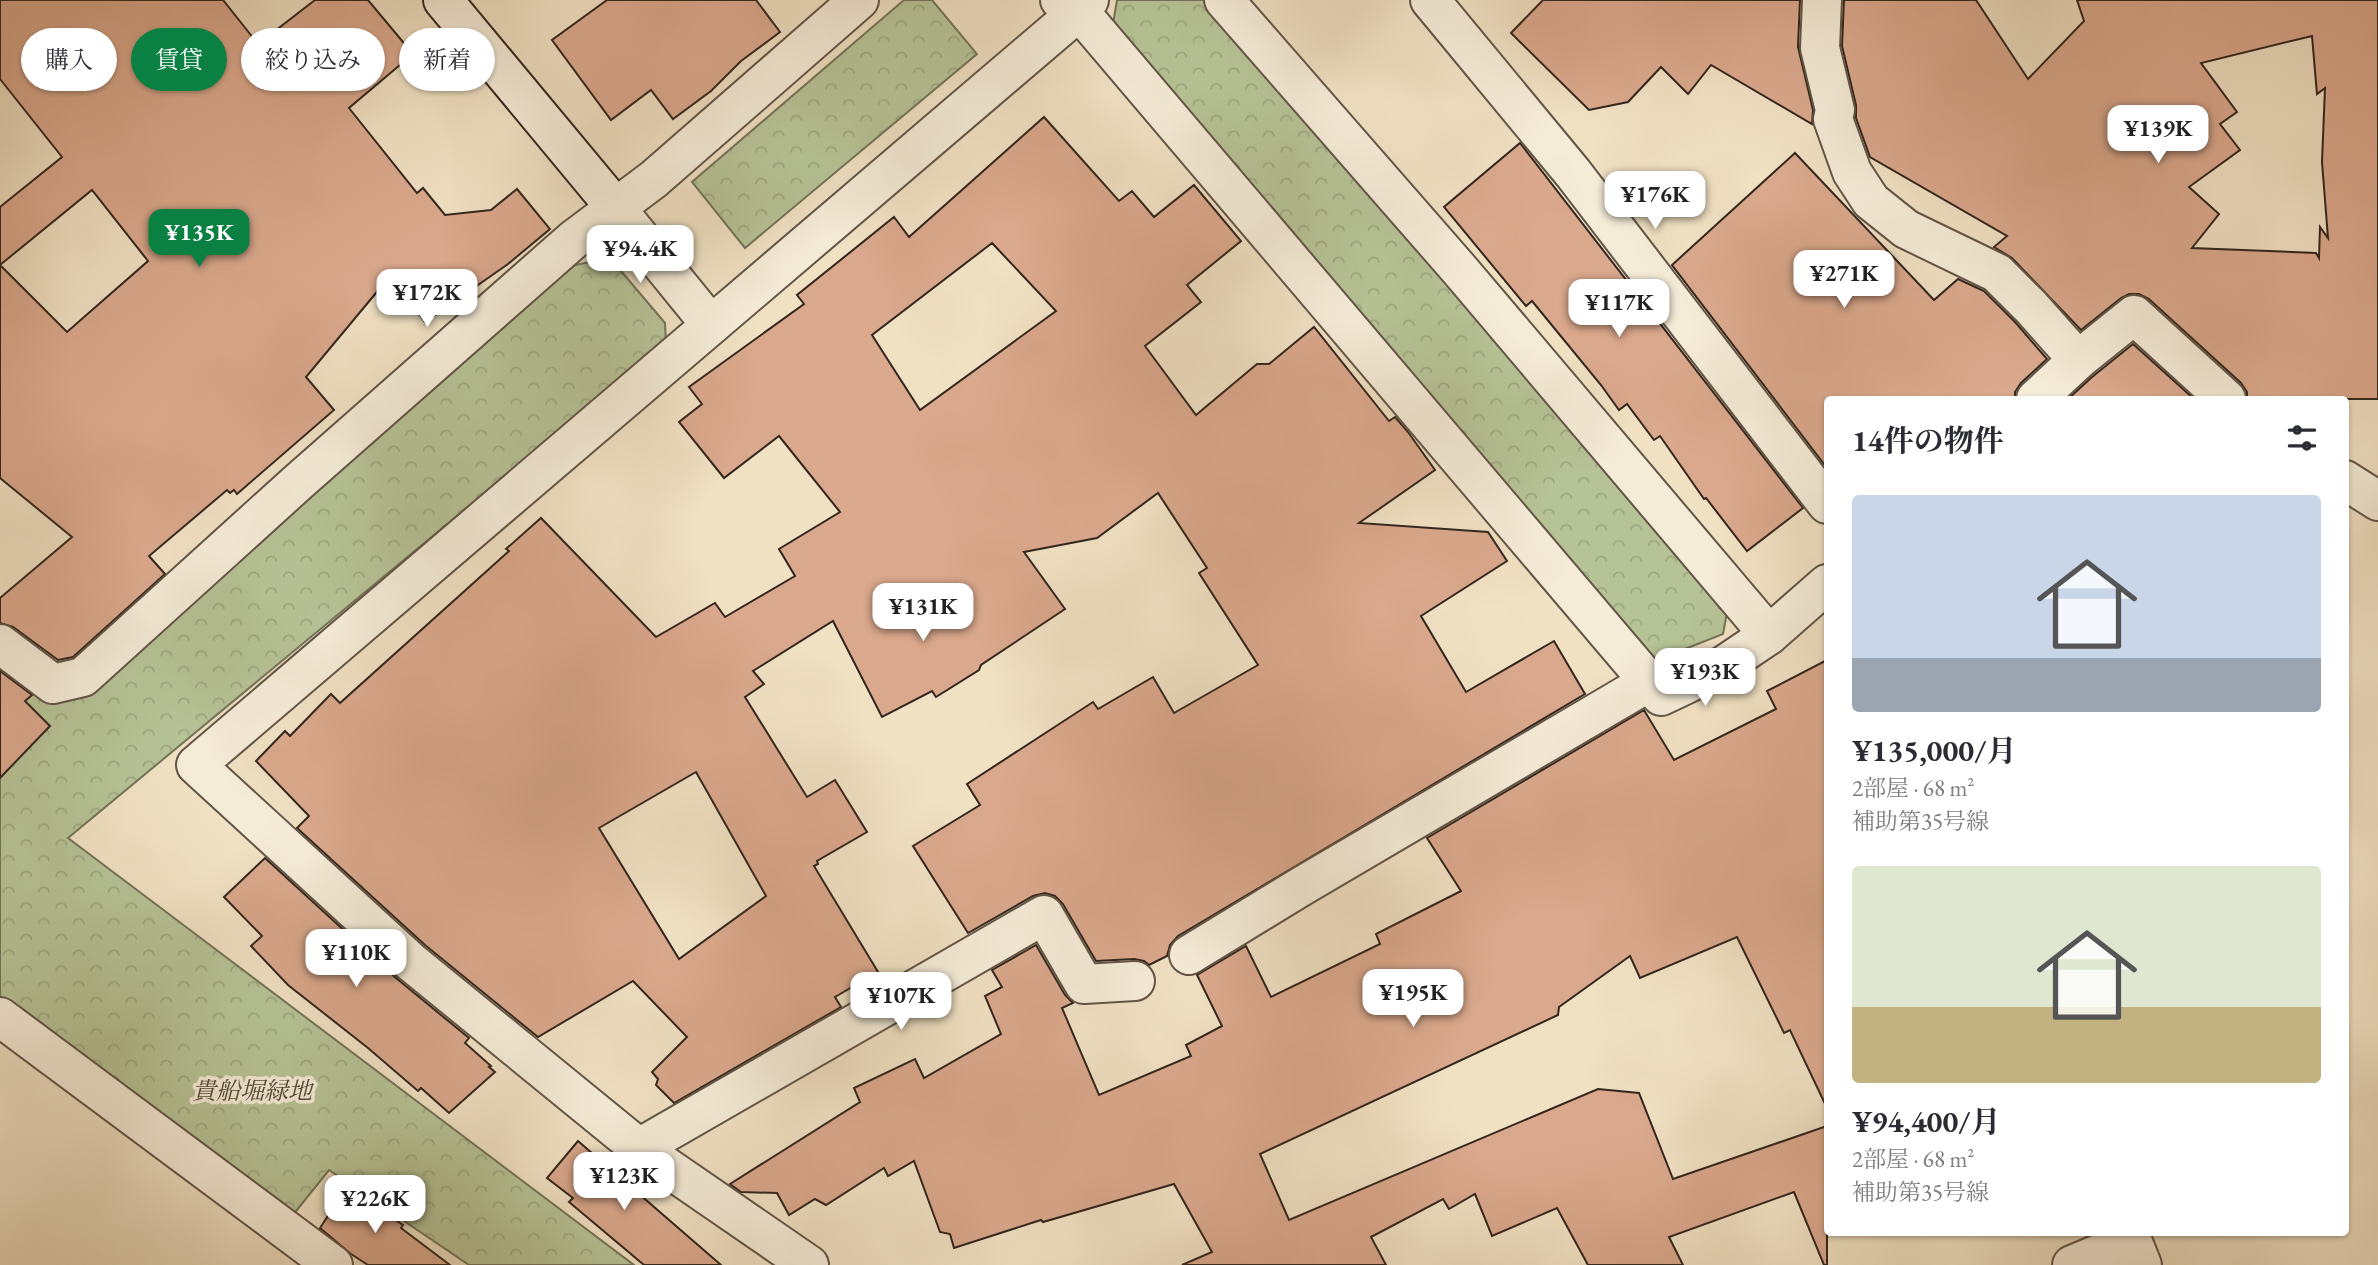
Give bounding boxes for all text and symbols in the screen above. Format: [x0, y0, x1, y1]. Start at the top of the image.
chip: 購入 [21, 28, 117, 91]
chip: 賃貸 [131, 28, 227, 91]
chip: 絞り込み [241, 28, 385, 91]
chip: 新着 [399, 28, 495, 91]
pin: ¥139K [2109, 106, 2207, 165]
text: ¥139K [2123, 113, 2193, 143]
pin: ¥176K [1606, 172, 1704, 231]
text: ¥176K [1620, 179, 1690, 209]
pin: ¥135K [150, 210, 248, 269]
text: ¥135K [164, 217, 234, 247]
pin: ¥94.4K [583, 226, 697, 285]
text: ¥94.4K [603, 233, 677, 263]
pin: ¥271K [1795, 250, 1893, 310]
text: ¥271K [1809, 258, 1879, 288]
pin: ¥172K [378, 270, 476, 329]
text: ¥172K [392, 277, 462, 307]
pin: ¥117K [1570, 280, 1668, 339]
text: ¥117K [1584, 287, 1654, 317]
icon: filters [2283, 419, 2321, 457]
text: 14件の物件 [1852, 421, 2004, 460]
icon: home [2024, 541, 2150, 667]
pin: ¥131K [874, 584, 972, 643]
text: ¥131K [888, 591, 958, 621]
pin: ¥193K [1656, 648, 1754, 708]
text: ¥193K [1670, 656, 1740, 686]
text: ¥135,000/月 [1852, 731, 2016, 770]
text: 2部屋 · 68 m² [1852, 773, 1974, 803]
text: 補助第35号線 [1852, 806, 1989, 836]
icon: home [2024, 912, 2150, 1038]
pin: ¥110K [307, 930, 405, 989]
text: ¥110K [321, 937, 391, 967]
pin: ¥195K [1364, 970, 1462, 1029]
pin: ¥107K [852, 972, 950, 1032]
text: ¥195K [1378, 977, 1448, 1007]
text: ¥107K [866, 980, 936, 1010]
park label: 貴船堀緑地 [192, 1075, 315, 1106]
text: ¥94,400/月 [1852, 1102, 2001, 1141]
text: 2部屋 · 68 m² [1852, 1144, 1974, 1174]
pin: ¥123K [575, 1152, 673, 1212]
text: ¥123K [589, 1160, 659, 1190]
pin: ¥226K [326, 1176, 424, 1235]
text: 補助第35号線 [1852, 1177, 1989, 1207]
text: ¥226K [340, 1183, 410, 1213]

